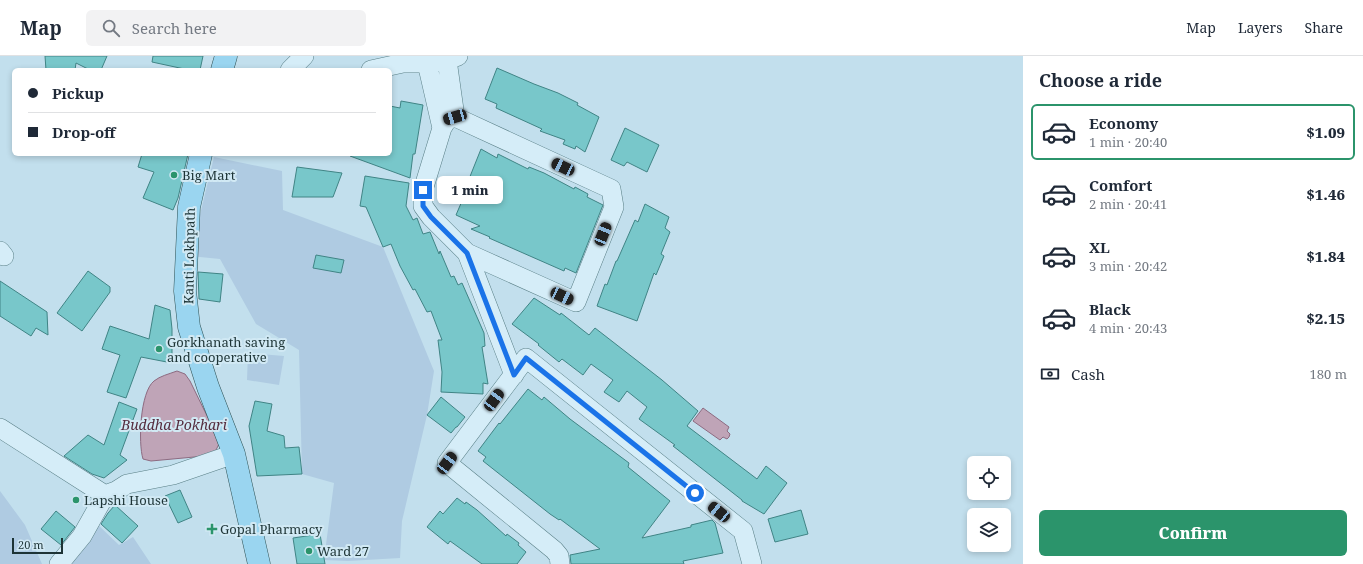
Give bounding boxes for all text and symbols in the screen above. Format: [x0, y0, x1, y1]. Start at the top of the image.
search box [86, 10, 366, 46]
text: Map [20, 15, 62, 41]
icon: search [100, 17, 122, 39]
text: Search here [132, 18, 217, 38]
text: Map [1186, 18, 1216, 37]
text: Layers [1238, 18, 1283, 37]
text: Share [1305, 18, 1343, 37]
text: Choose a ride [1039, 68, 1162, 92]
text: Pickup [52, 83, 104, 103]
car [442, 108, 468, 126]
text: Economy [1089, 113, 1158, 133]
icon: car [1041, 114, 1077, 150]
text: Drop-off [52, 122, 116, 142]
text: $1.09 [1306, 122, 1345, 142]
text: 1 min · 20:40 [1089, 133, 1167, 151]
car [550, 156, 576, 178]
place label: Big Mart [182, 166, 236, 184]
marker: Big Mart [169, 170, 179, 180]
text: Comfort [1089, 175, 1152, 195]
callout: 1 min [437, 176, 503, 204]
icon: car [1041, 176, 1077, 212]
route end [414, 181, 432, 199]
text: 1 min [451, 181, 489, 199]
text: $1.46 [1306, 184, 1345, 204]
text: 2 min · 20:41 [1089, 195, 1167, 213]
street label: Kanti Lokhpath [179, 208, 199, 304]
car [593, 221, 613, 247]
text: XL [1089, 237, 1110, 257]
icon: car [1041, 238, 1077, 274]
text: $1.84 [1306, 246, 1345, 266]
text: 3 min · 20:42 [1089, 257, 1167, 275]
car [549, 285, 575, 307]
text: Black [1089, 299, 1131, 319]
icon: car [1041, 300, 1077, 336]
text: $2.15 [1306, 308, 1345, 328]
text: 4 min · 20:43 [1089, 319, 1167, 337]
place label: Gorkhanath saving and cooperative [167, 333, 285, 366]
marker: Gorkhanath saving and cooperative [154, 344, 164, 354]
icon: cash [1039, 363, 1061, 385]
text: Cash [1071, 364, 1105, 384]
text: 180 m [1310, 365, 1347, 383]
car [482, 387, 506, 413]
water label: Buddha Pokhari [120, 415, 228, 434]
car [435, 450, 459, 476]
map controls [967, 456, 1011, 552]
button: locate [967, 456, 1011, 500]
route start [686, 484, 704, 502]
place label: Lapshi House [84, 491, 168, 509]
marker: Lapshi House [71, 495, 81, 505]
car [706, 500, 732, 524]
button: layers [967, 508, 1011, 552]
button: Confirm [1039, 510, 1347, 556]
place label: Gopal Pharmacy [220, 520, 323, 538]
marker: Gopal Pharmacy [207, 524, 217, 534]
scale bar [12, 536, 63, 555]
text: 20 m [18, 537, 44, 552]
place label: Ward 27 [317, 542, 369, 560]
marker: Ward 27 [304, 546, 314, 556]

